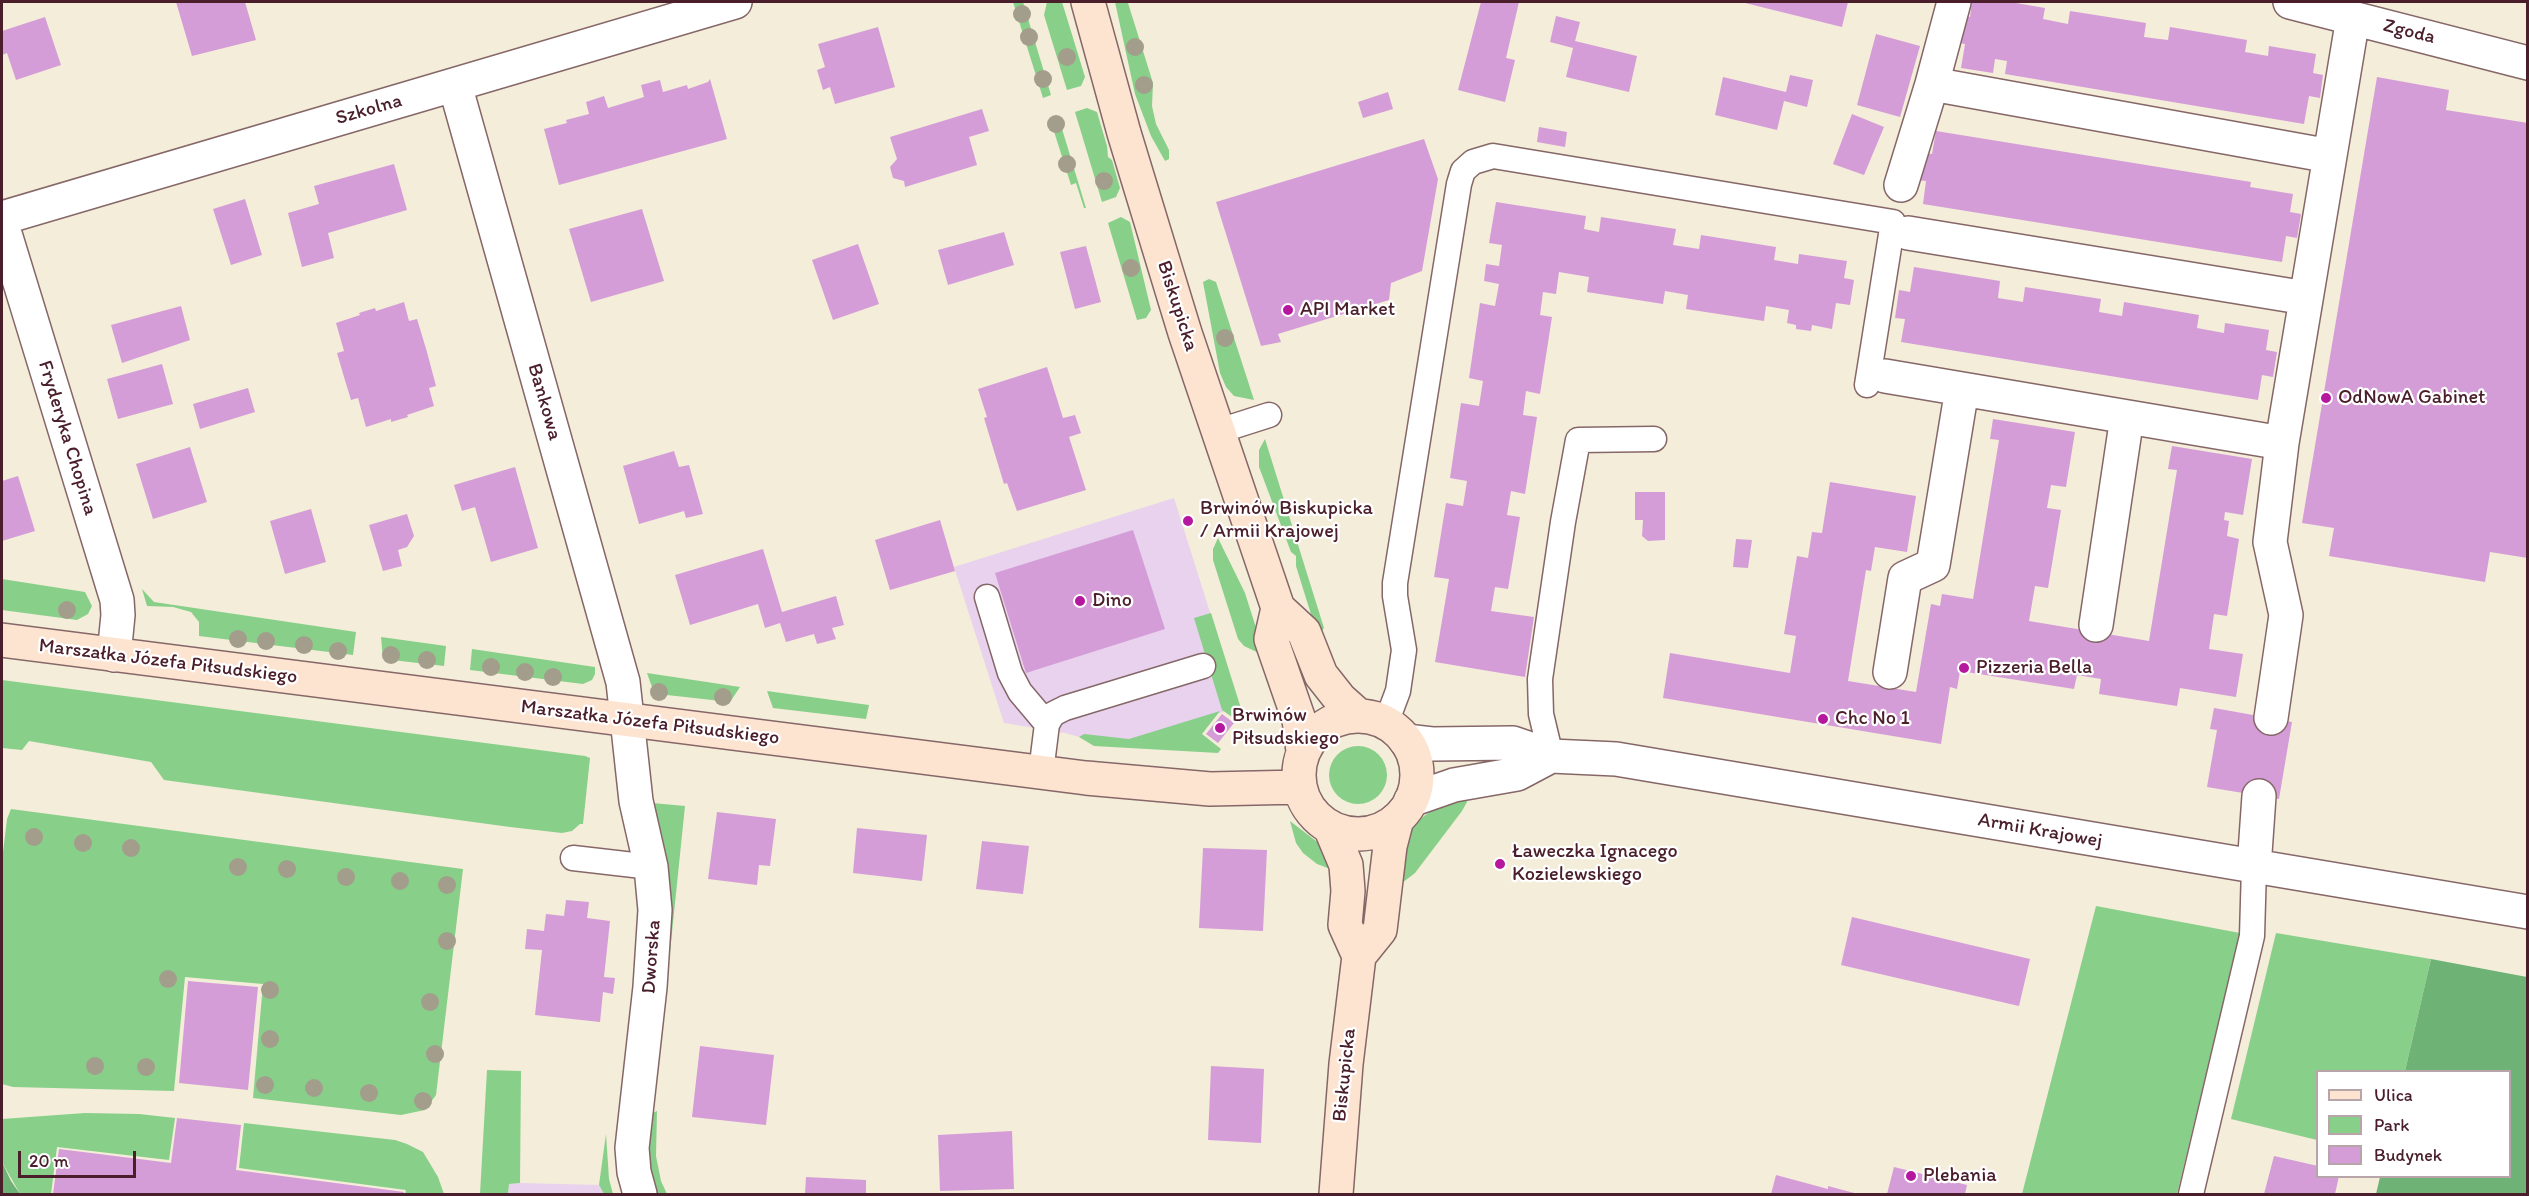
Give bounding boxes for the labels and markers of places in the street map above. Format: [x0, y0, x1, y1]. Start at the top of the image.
place label: API Market [1300, 298, 1395, 322]
marker: API Market [1281, 303, 1295, 317]
place label: OdNowA Gabinet [2338, 386, 2486, 410]
marker: OdNowA Gabinet [2319, 391, 2333, 405]
place label: Brwinów Biskupicka / Armii Krajowej [1200, 497, 1373, 544]
marker: Brwinów Biskupicka / Armii Krajowej [1181, 514, 1195, 528]
place label: Dino [1092, 589, 1132, 613]
marker: Dino [1073, 594, 1087, 608]
place label: Pizzeria Bella [1976, 656, 2092, 680]
marker: Pizzeria Bella [1957, 661, 1971, 675]
place label: Brwinów Piłsudskiego [1232, 704, 1339, 751]
place label: Chc No 1 [1835, 707, 1910, 731]
marker: Chc No 1 [1816, 712, 1830, 726]
marker: Brwinów Piłsudskiego [1213, 721, 1227, 735]
place label: Ławeczka Ignacego Kozielewskiego [1512, 840, 1678, 887]
marker: Ławeczka Ignacego Kozielewskiego [1493, 857, 1507, 871]
place label: Plebania [1923, 1164, 1997, 1188]
marker: Plebania [1904, 1169, 1918, 1183]

